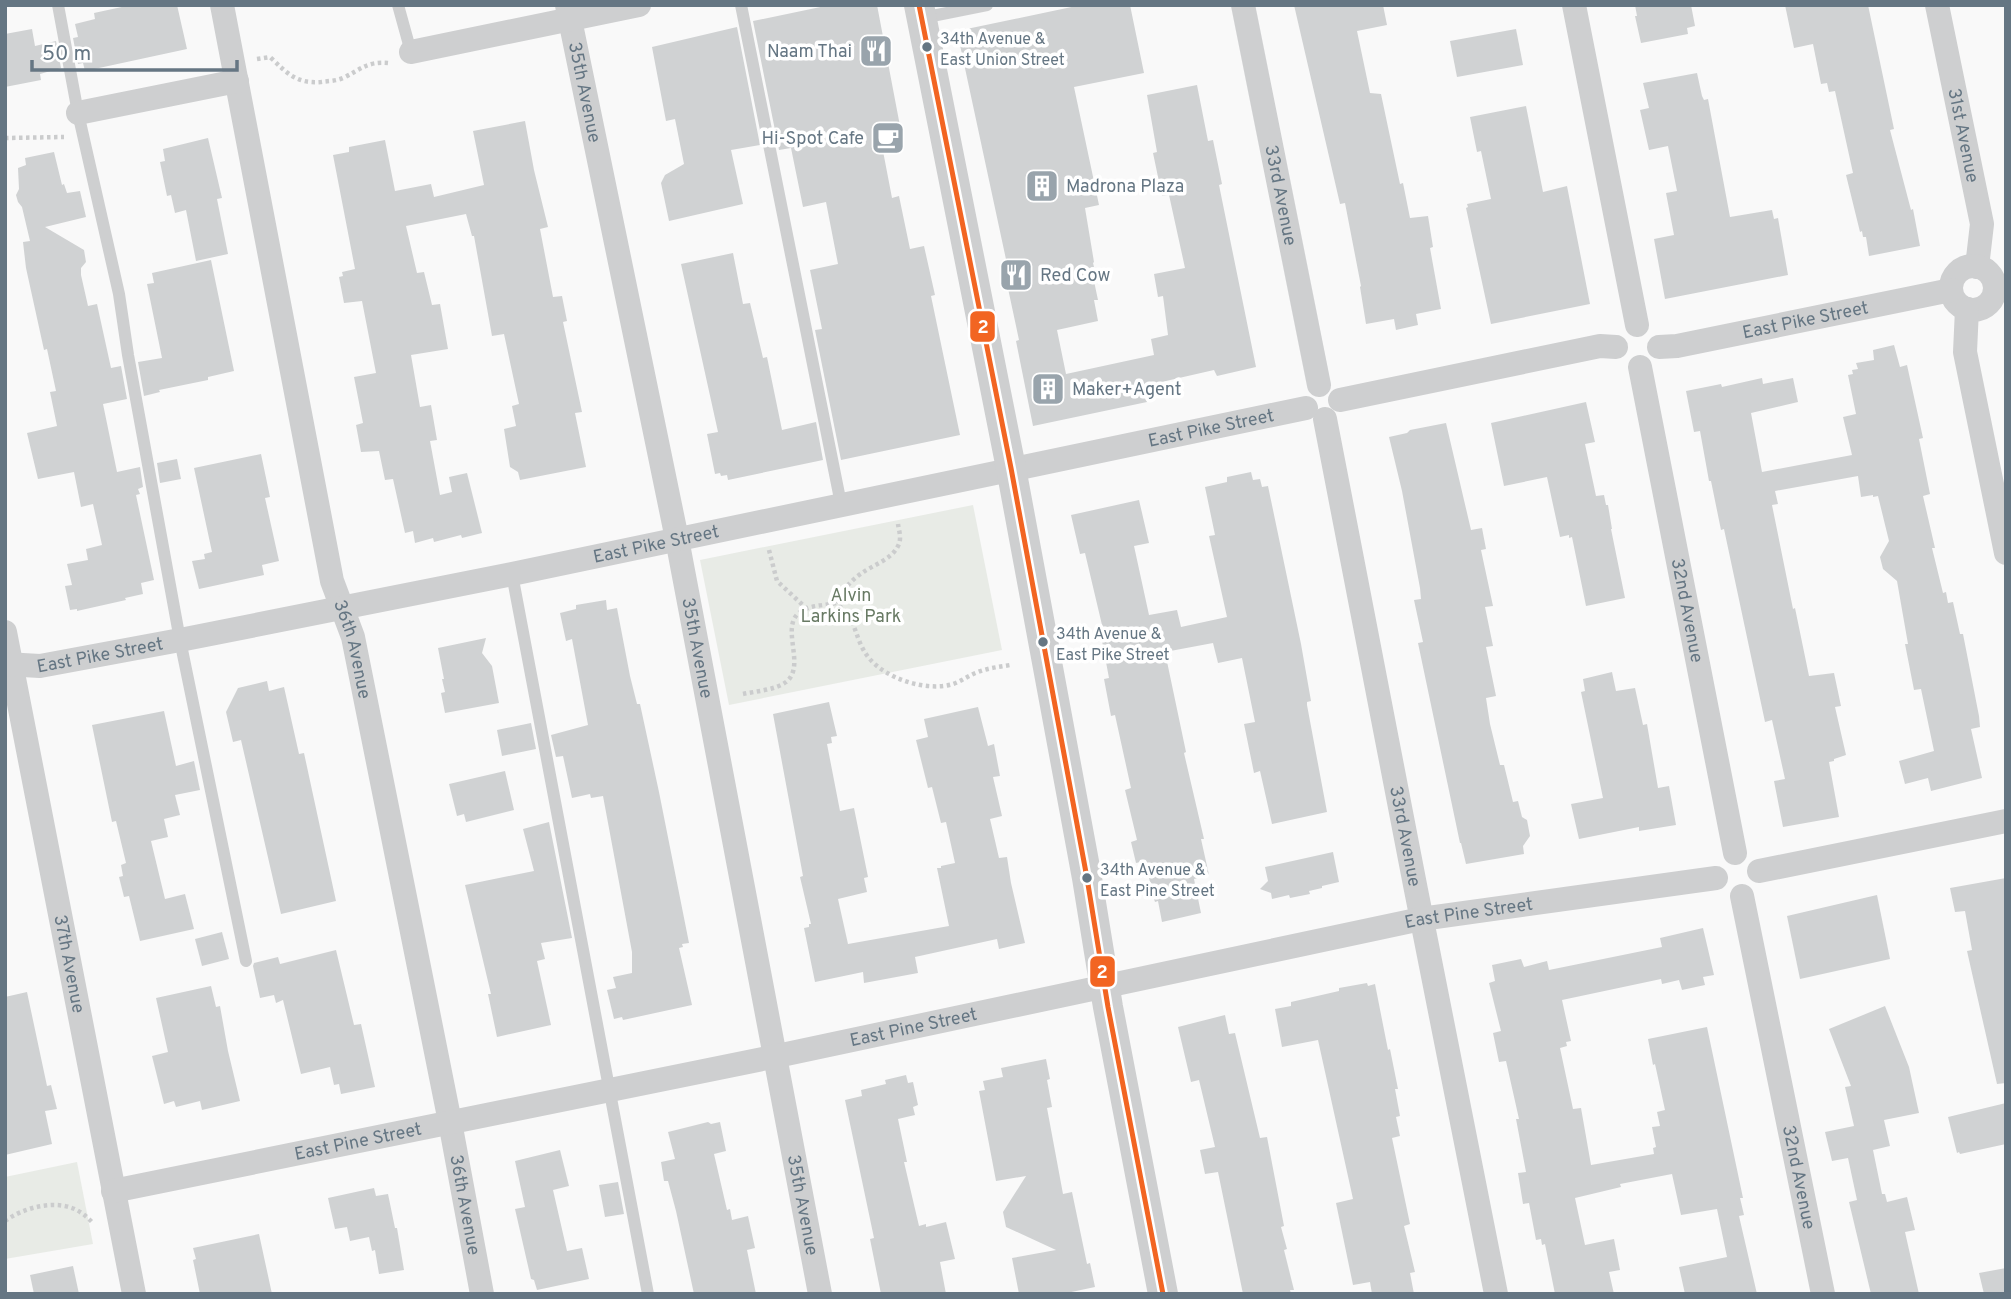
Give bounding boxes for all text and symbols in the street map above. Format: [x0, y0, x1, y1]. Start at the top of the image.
scale bar [32, 28, 236, 72]
place label: 34th Avenue & East Union Street [940, 30, 1065, 71]
restaurant icon: Naam Thai [857, 32, 895, 70]
street label: 35th Avenue [562, 40, 605, 145]
marker: 34th Avenue & East Union Street [920, 40, 934, 54]
text: 50 m [42, 41, 91, 68]
place label: Naam Thai [767, 41, 852, 64]
street label: 31st Avenue [1941, 86, 1983, 185]
cafe icon: Hi-Spot Cafe [869, 119, 907, 157]
place label: Hi-Spot Cafe [761, 128, 864, 151]
street label: 33rd Avenue [1258, 143, 1301, 248]
building icon: Madrona Plaza [1023, 167, 1061, 205]
place label: Madrona Plaza [1066, 176, 1184, 199]
restaurant icon: Red Cow [997, 256, 1035, 294]
place label: Red Cow [1040, 265, 1110, 288]
street label: East Pike Street [1741, 297, 1871, 345]
line badge: 2 [969, 310, 996, 343]
text: 2 [977, 316, 989, 340]
building icon: Maker+Agent [1029, 370, 1067, 408]
place label: Maker+Agent [1072, 379, 1182, 402]
street label: East Pike Street [1146, 405, 1276, 454]
street label: East Pike Street [591, 521, 721, 570]
street label: 32nd Avenue [1665, 557, 1708, 665]
park label: Alvin Larkins Park [801, 585, 901, 629]
street label: 35th Avenue [675, 596, 717, 701]
street label: 36th Avenue [327, 597, 375, 701]
place label: 34th Avenue & East Pike Street [1056, 625, 1170, 666]
street label: East Pike Street [35, 633, 165, 679]
marker: 34th Avenue & East Pike Street [1036, 635, 1050, 649]
street label: 33rd Avenue [1383, 784, 1425, 889]
place label: 34th Avenue & East Pine Street [1100, 861, 1215, 902]
marker: 34th Avenue & East Pine Street [1080, 871, 1094, 885]
street label: East Pine Street [1403, 894, 1534, 935]
street label: 37th Avenue [47, 913, 89, 1015]
line badge: 2 [1089, 955, 1116, 988]
text: 2 [1096, 961, 1108, 985]
street label: East Pine Street [848, 1004, 979, 1053]
street label: East Pine Street [293, 1119, 424, 1167]
street label: 32nd Avenue [1776, 1123, 1820, 1232]
street label: 36th Avenue [443, 1153, 485, 1257]
street label: 35th Avenue [781, 1153, 822, 1258]

